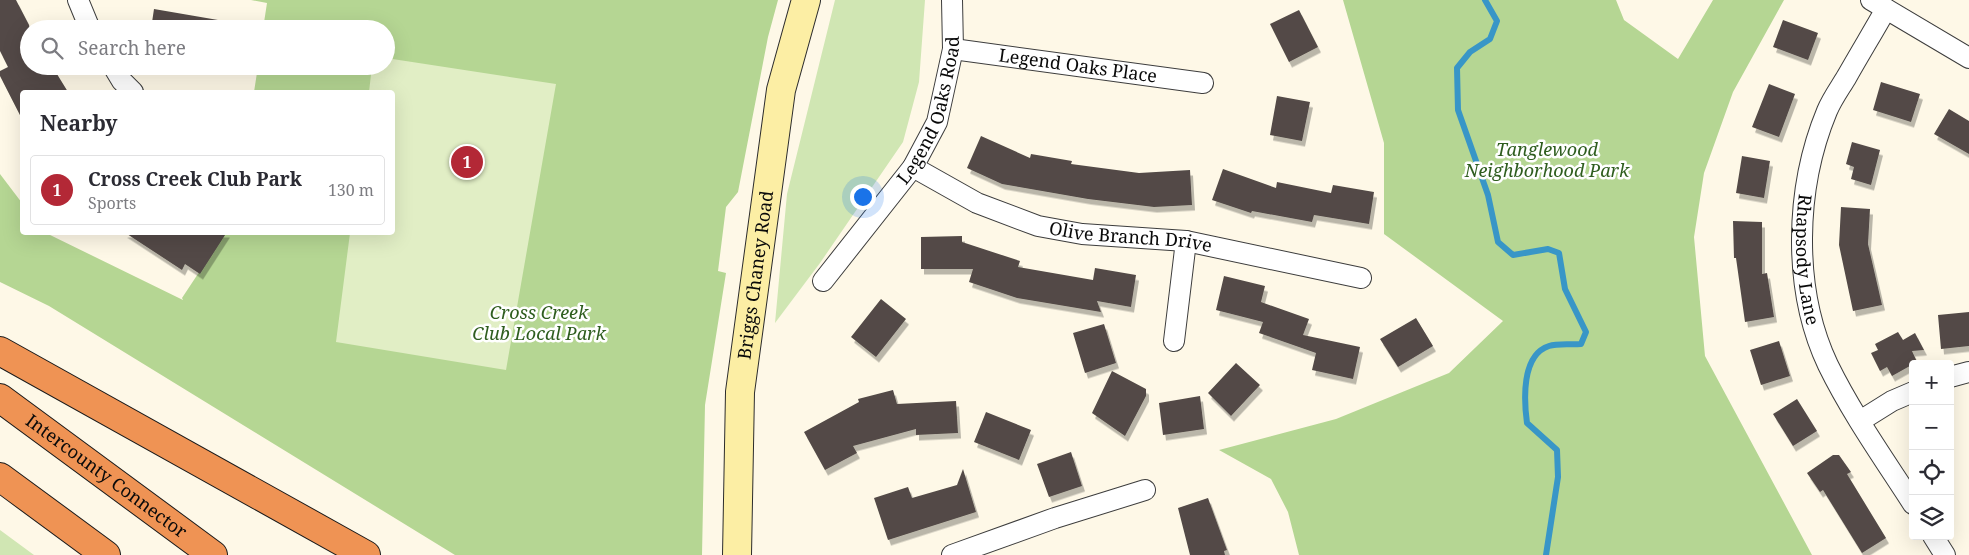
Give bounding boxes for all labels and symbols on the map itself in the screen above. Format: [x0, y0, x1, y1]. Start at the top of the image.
street label: Legend Oaks Road [891, 36, 964, 189]
street label: Legend Oaks Place [997, 42, 1159, 88]
park label: Tanglewood Neighborhood Park [1464, 137, 1630, 182]
pin: 1 [451, 143, 483, 181]
your location [850, 184, 876, 210]
street label: Briggs Chaney Road [732, 189, 778, 361]
street label: Rhapsody Lane [1791, 193, 1826, 327]
street label: Olive Branch Drive [1047, 215, 1214, 257]
park label: Cross Creek Club Local Park [472, 300, 606, 345]
street label: Intercounty Connector [21, 408, 193, 543]

